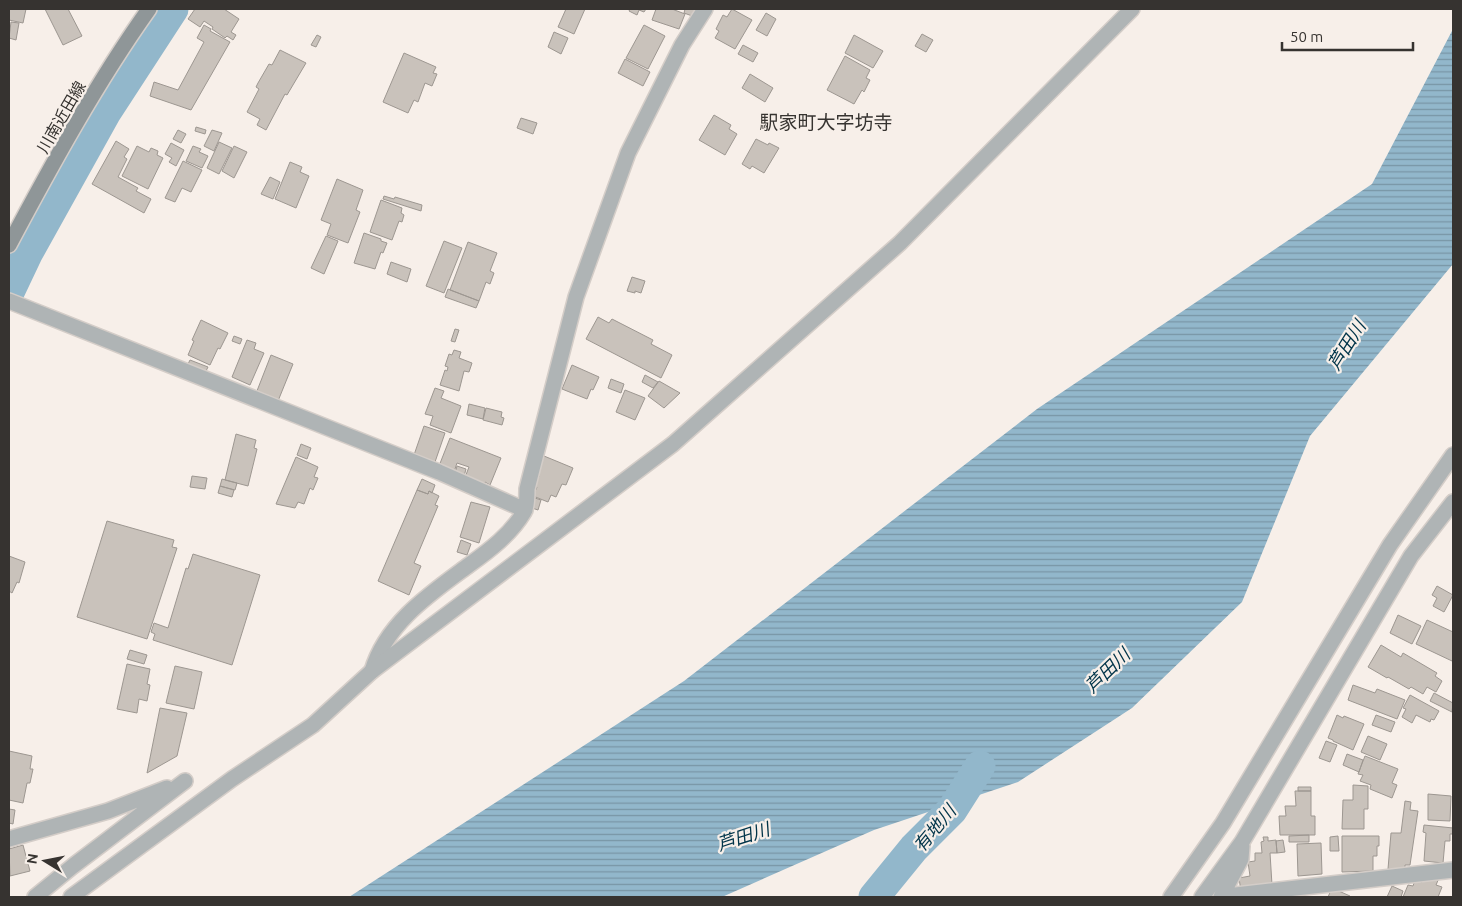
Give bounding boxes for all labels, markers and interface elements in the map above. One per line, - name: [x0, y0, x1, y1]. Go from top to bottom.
- scale bar: [1282, 20, 1413, 52]
- text: 50 m: [1290, 28, 1323, 45]
- street label: 川南近田線: [33, 78, 89, 156]
- district label: 駅家町大字坊寺: [759, 111, 893, 133]
- water label: 芦田川: [1323, 315, 1370, 373]
- water label: 芦田川: [1081, 643, 1135, 696]
- water label: 有地川: [909, 799, 960, 855]
- water label: 芦田川: [714, 818, 774, 854]
- north arrow: [20, 836, 70, 886]
- text: N: [23, 852, 41, 865]

